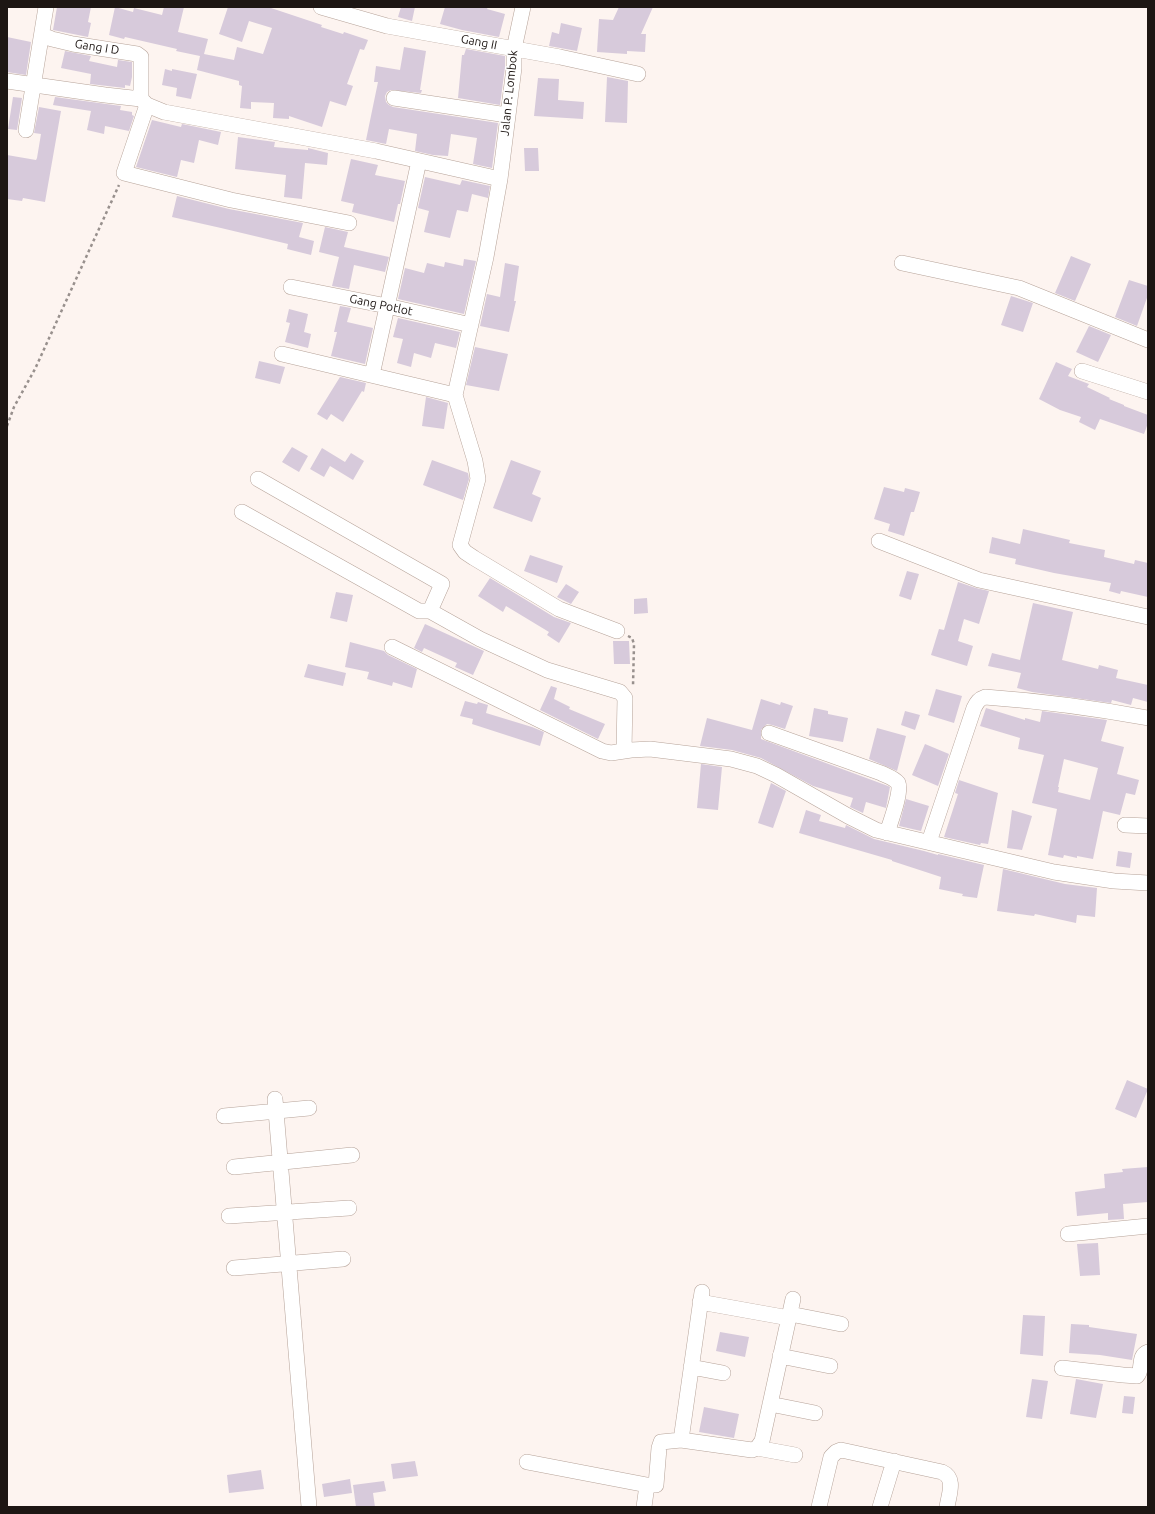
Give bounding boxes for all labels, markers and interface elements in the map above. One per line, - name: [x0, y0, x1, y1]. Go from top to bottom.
- street label: Gang II: [460, 31, 498, 53]
- street label: Gang I D: [74, 36, 120, 58]
- street label: Jalan P. Lombok: [497, 49, 521, 137]
- street label: Gang Potlot: [348, 291, 414, 319]

